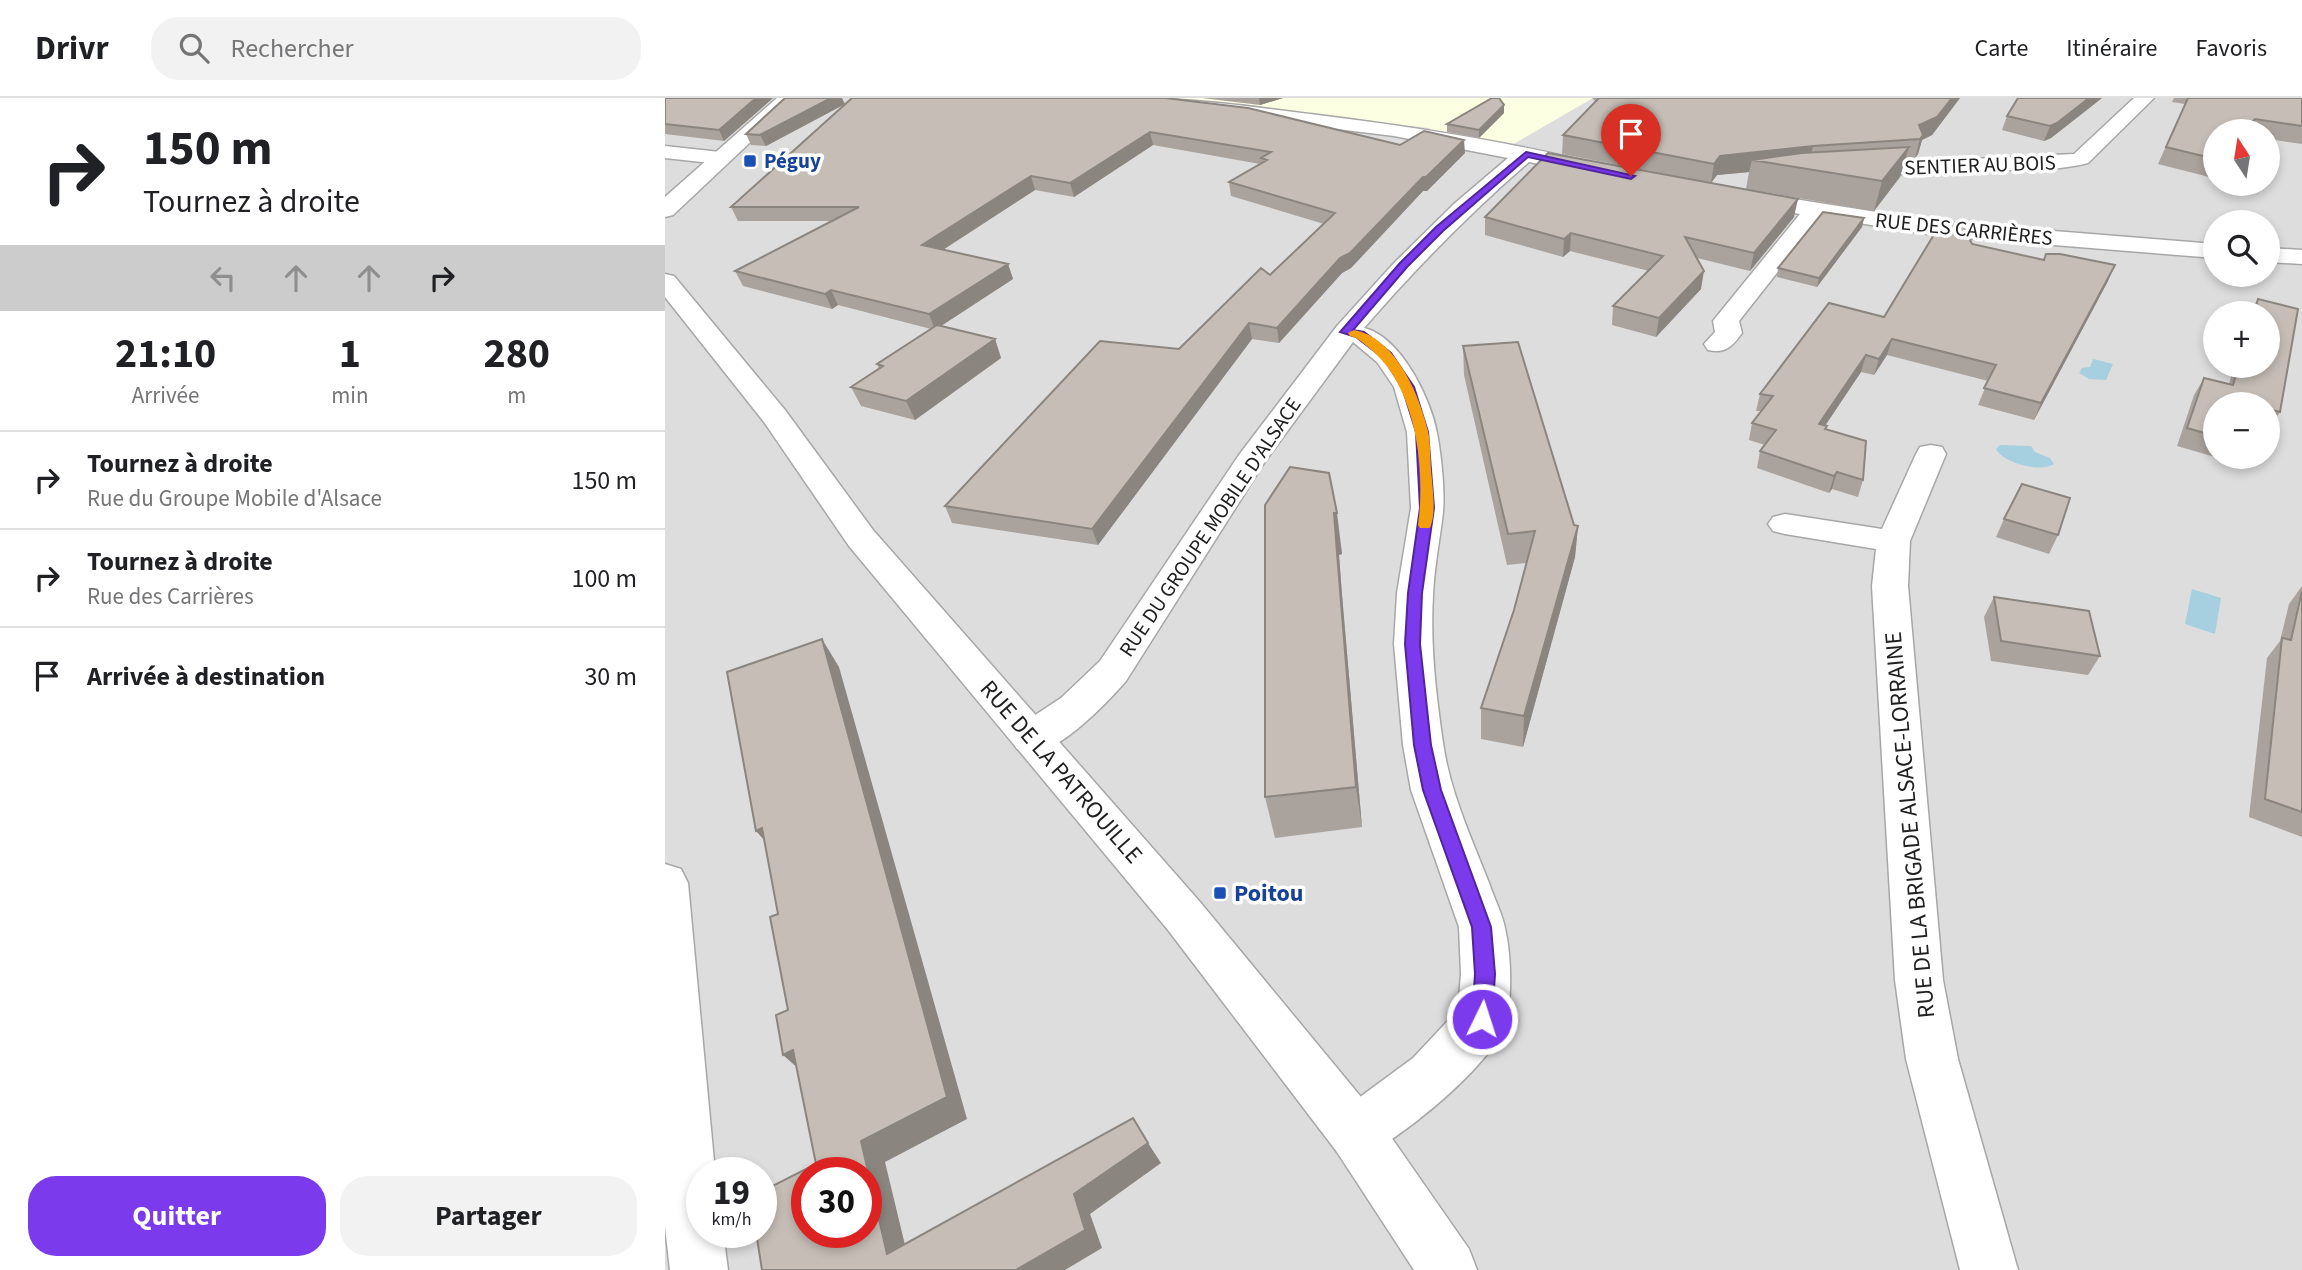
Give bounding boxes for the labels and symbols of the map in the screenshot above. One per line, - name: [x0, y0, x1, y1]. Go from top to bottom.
- pin: [1601, 104, 1661, 176]
- north arrow: [2203, 119, 2280, 196]
- place label: Péguy: [764, 146, 821, 176]
- street label: SENTIER AU BOIS: [1904, 147, 2056, 183]
- marker: Péguy: [742, 153, 758, 169]
- street label: RUE DES CARRIÈRES: [1874, 205, 2054, 253]
- street label: RUE DU GROUPE MOBILE D'ALSACE: [1112, 391, 1308, 663]
- street label: RUE DE LA BRIGADE ALSACE-LORRAINE: [1876, 630, 1944, 1020]
- street label: RUE DE LA PATROUILLE: [971, 673, 1151, 871]
- place label: Poitou: [1234, 876, 1303, 911]
- marker: Poitou: [1212, 885, 1228, 901]
- position arrow: [1445, 982, 1519, 1056]
- speed limit sign: 30: [791, 1157, 882, 1248]

